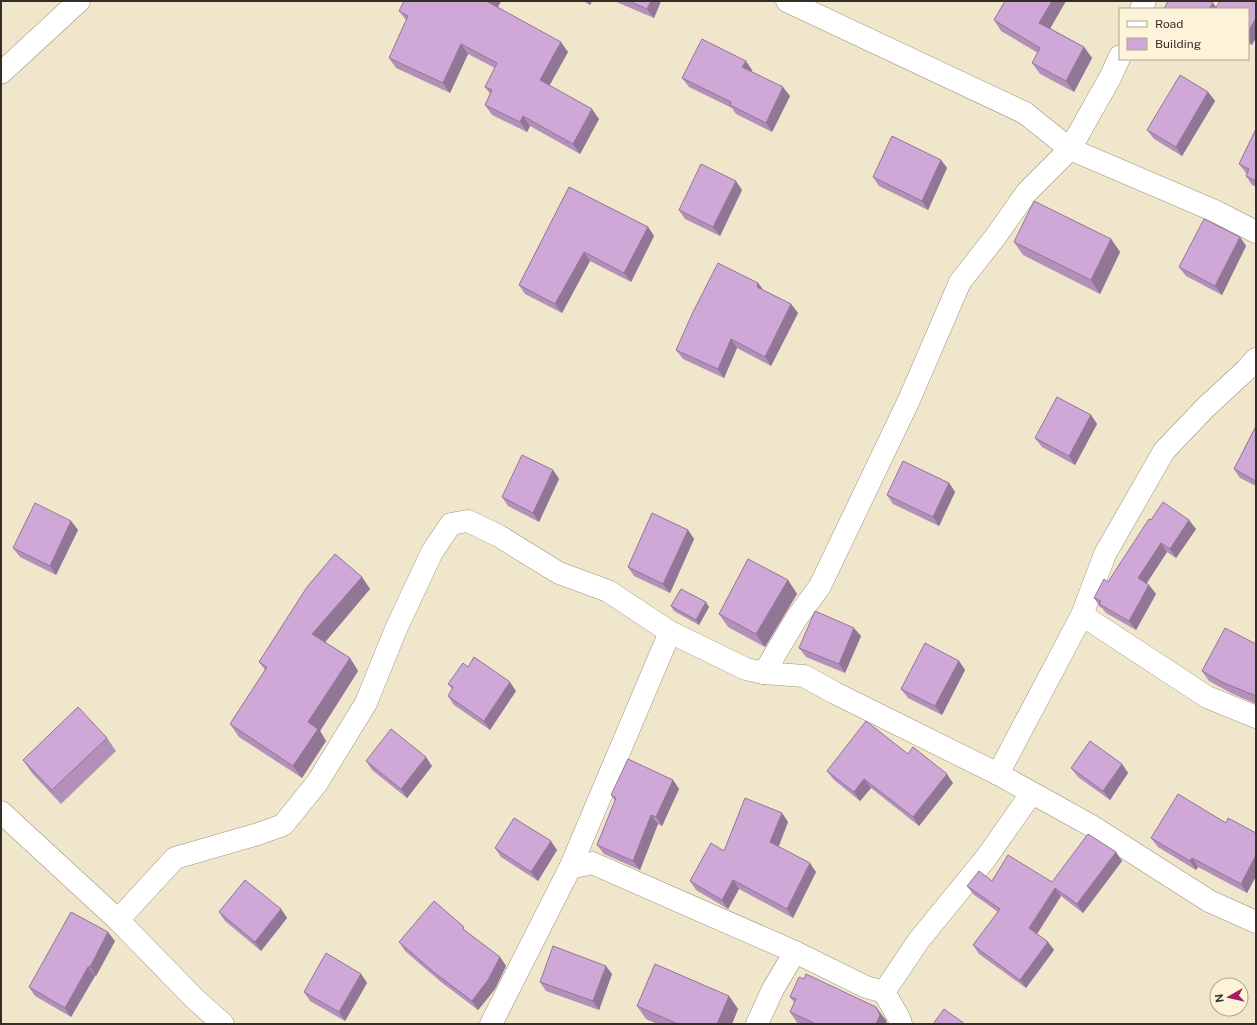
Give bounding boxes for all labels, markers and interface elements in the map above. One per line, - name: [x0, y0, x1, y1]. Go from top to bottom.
- legend: [1119, 8, 1249, 60]
- text: Road: [1155, 17, 1183, 31]
- text: Building: [1155, 37, 1201, 51]
- north arrow: [1209, 977, 1249, 1017]
- text: N: [1213, 993, 1226, 1003]

